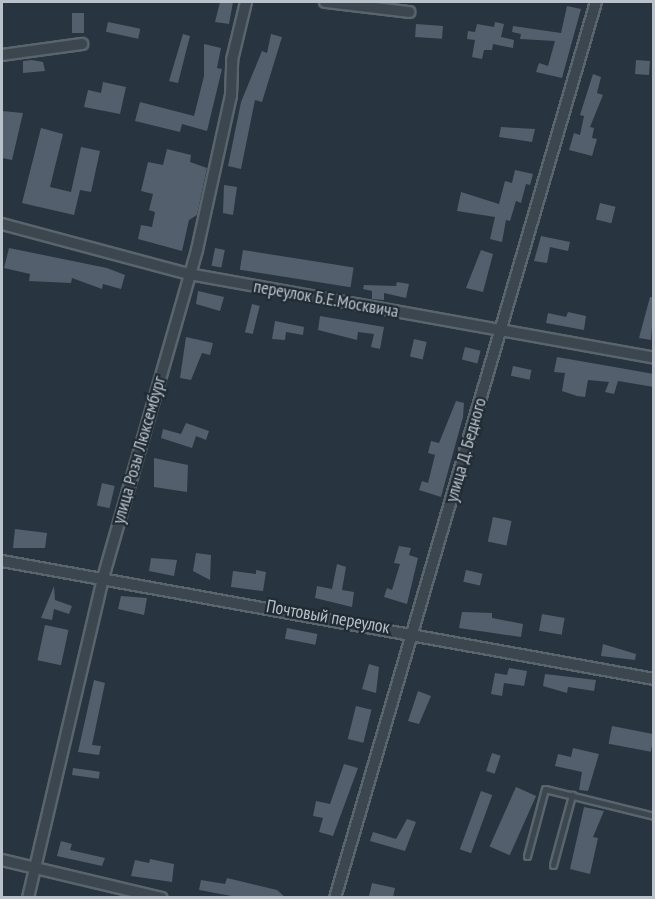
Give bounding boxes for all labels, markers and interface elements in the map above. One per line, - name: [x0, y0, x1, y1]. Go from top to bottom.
- street label: переулок Б.Е.Москвича: [252, 276, 400, 322]
- street label: улица Розы Люксембург: [108, 374, 170, 526]
- street label: улица Д. Бедного: [441, 395, 491, 505]
- street label: Почтовый переулок: [265, 595, 391, 639]

